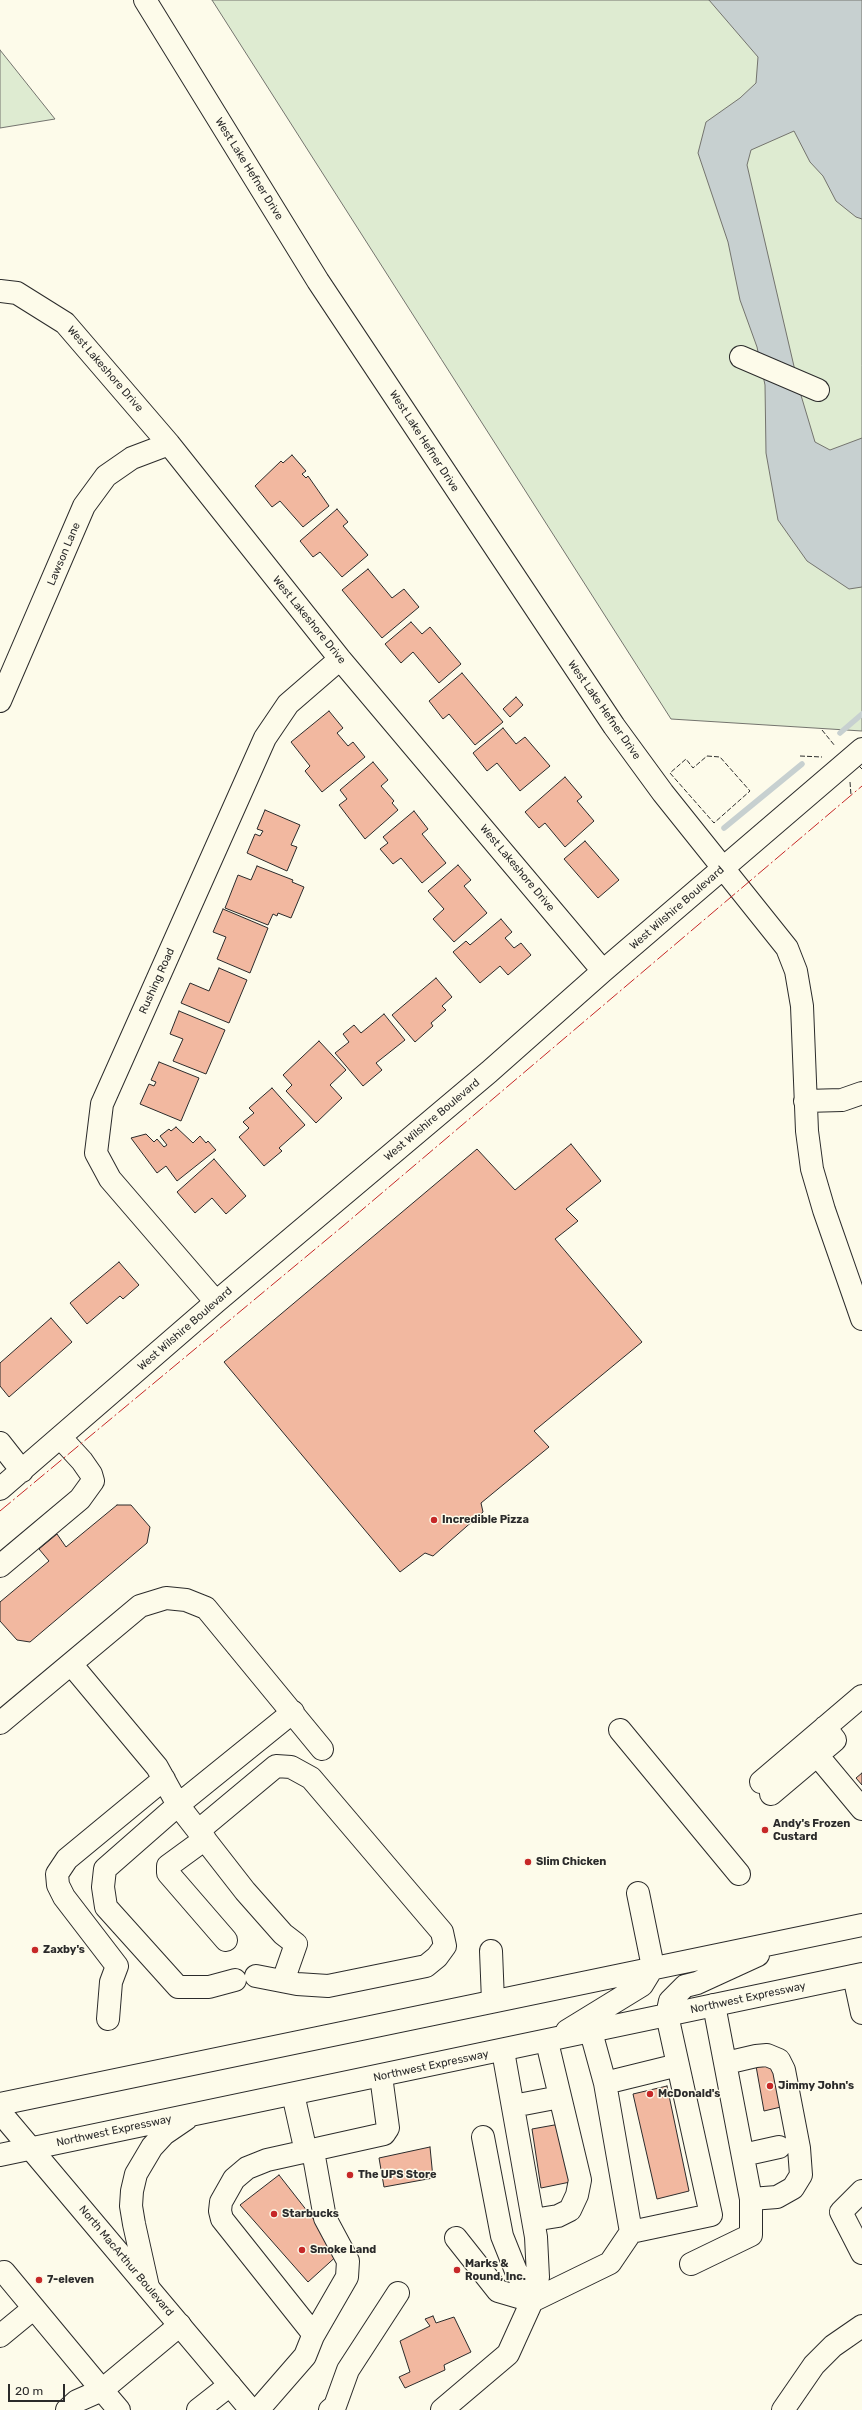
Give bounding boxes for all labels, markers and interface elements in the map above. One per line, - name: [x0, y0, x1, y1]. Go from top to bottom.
- street label: West Lake Hefner Drive: [212, 115, 286, 223]
- street label: West Lakeshore Drive: [64, 323, 146, 415]
- street label: West Lake Hefner Drive: [386, 388, 462, 494]
- street label: Lawson Lane: [45, 520, 83, 588]
- street label: West Lakeshore Drive: [270, 573, 348, 667]
- street label: West Lake Hefner Drive: [565, 658, 643, 762]
- street label: West Lakeshore Drive: [477, 822, 557, 914]
- street label: West Wilshire Boulevard: [627, 863, 727, 953]
- street label: Rushing Road: [137, 946, 177, 1016]
- street label: West Wilshire Boulevard: [381, 1076, 483, 1164]
- street label: West Wilshire Boulevard: [135, 1284, 235, 1374]
- place label: Incredible Pizza: [442, 1513, 529, 1527]
- marker: Incredible Pizza: [429, 1515, 439, 1525]
- place label: Andy's Frozen Custard: [773, 1817, 850, 1843]
- marker: Andy's Frozen Custard: [760, 1825, 770, 1835]
- place label: Slim Chicken: [536, 1855, 606, 1869]
- marker: Slim Chicken: [523, 1857, 533, 1867]
- place label: Zaxby's: [43, 1943, 85, 1957]
- marker: Zaxby's: [30, 1945, 40, 1955]
- street label: Northwest Expressway: [689, 1979, 807, 2017]
- street label: Northwest Expressway: [372, 2047, 490, 2085]
- place label: Jimmy John's: [778, 2079, 854, 2093]
- marker: Jimmy John's: [765, 2081, 775, 2091]
- place label: McDonald's: [658, 2087, 720, 2101]
- marker: McDonald's: [645, 2089, 655, 2099]
- street label: Northwest Expressway: [55, 2112, 173, 2150]
- place label: The UPS Store: [358, 2168, 436, 2182]
- marker: The UPS Store: [345, 2170, 355, 2180]
- street label: North MacArthur Boulevard: [76, 2203, 176, 2319]
- place label: Starbucks: [282, 2207, 339, 2221]
- marker: Starbucks: [269, 2209, 279, 2219]
- place label: Smoke Land: [310, 2243, 376, 2257]
- marker: Smoke Land: [297, 2245, 307, 2255]
- place label: Marks & Round, Inc.: [465, 2257, 526, 2283]
- marker: Marks & Round, Inc.: [452, 2265, 462, 2275]
- place label: 7-eleven: [47, 2273, 94, 2287]
- marker: 7-eleven: [34, 2275, 44, 2285]
- scale bar: [10, 2376, 67, 2402]
- text: 20 m: [15, 2384, 43, 2398]

